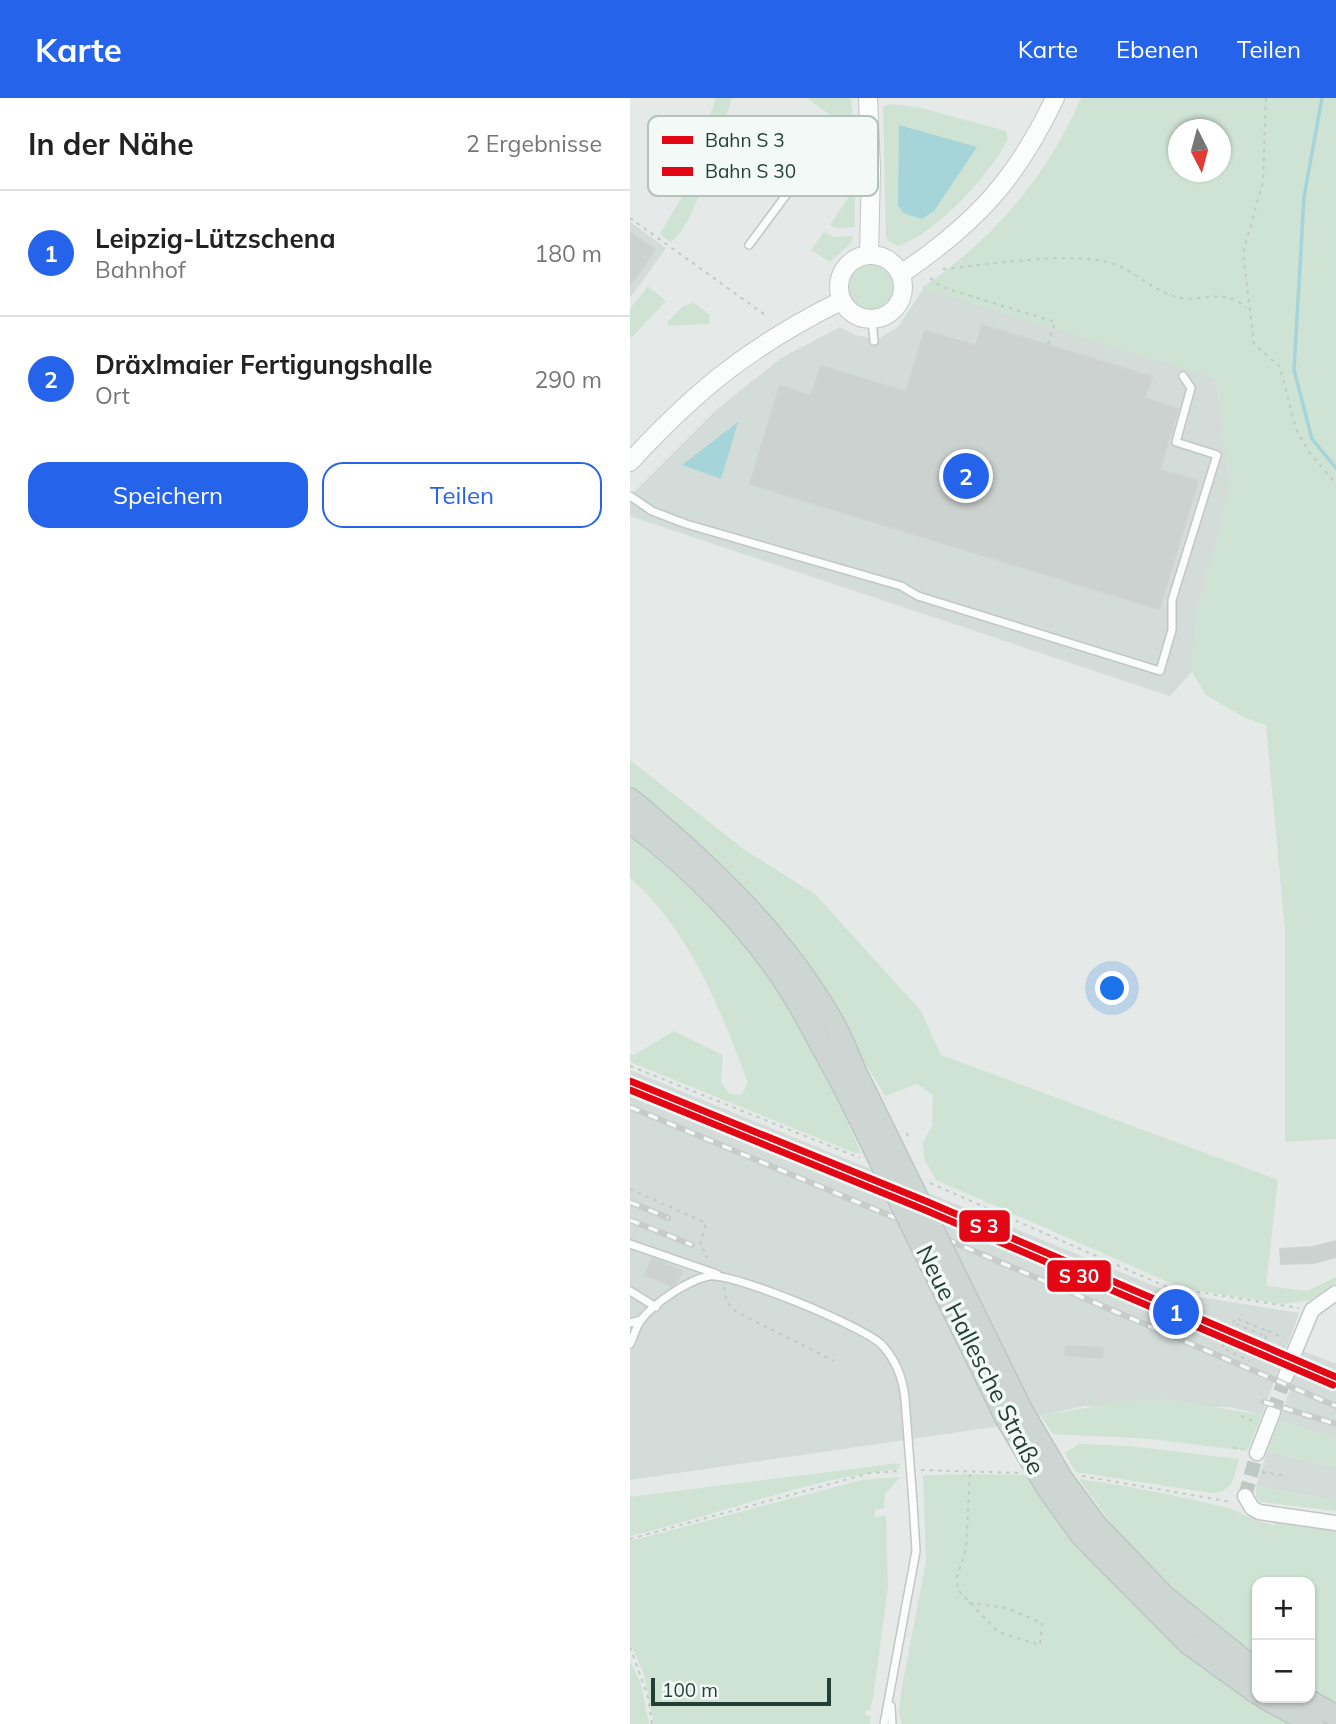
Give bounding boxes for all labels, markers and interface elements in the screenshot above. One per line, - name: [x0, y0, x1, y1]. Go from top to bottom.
- text: Karte: [35, 29, 122, 70]
- text: Karte: [1018, 34, 1078, 64]
- text: Ebenen: [1116, 34, 1199, 64]
- text: Teilen: [1237, 34, 1301, 64]
- legend: [648, 116, 878, 196]
- north arrow: [1168, 119, 1231, 182]
- text: In der Nähe: [28, 125, 194, 163]
- text: Bahn S 3: [705, 128, 785, 152]
- text: 2 Ergebnisse: [466, 129, 602, 158]
- text: Bahn S 30: [705, 159, 796, 183]
- text: Leipzig-Lützschena: [95, 222, 336, 255]
- text: 1: [44, 239, 58, 268]
- text: 180 m: [534, 239, 602, 268]
- text: Bahnhof: [95, 255, 186, 284]
- text: Dräxlmaier Fertigungshalle: [95, 348, 432, 381]
- text: 2: [44, 365, 58, 394]
- text: 290 m: [534, 365, 602, 394]
- text: Ort: [95, 381, 130, 410]
- pin: 2: [943, 450, 989, 502]
- button: Speichern: [28, 462, 308, 528]
- button: Teilen: [322, 462, 602, 528]
- your location: [1095, 971, 1129, 1005]
- line badge: S 3: [958, 1209, 1011, 1243]
- text: S 3: [970, 1214, 998, 1238]
- street label: Neue Hallesche Straße: [910, 1240, 1052, 1479]
- line badge: S 30: [1046, 1259, 1112, 1293]
- text: S 30: [1059, 1264, 1099, 1288]
- pin: 1: [1153, 1286, 1199, 1338]
- map controls: [1252, 1577, 1315, 1703]
- button: +: [1252, 1577, 1315, 1640]
- button: −: [1252, 1640, 1315, 1703]
- scale bar: [651, 1675, 831, 1707]
- text: 100 m: [662, 1678, 718, 1702]

